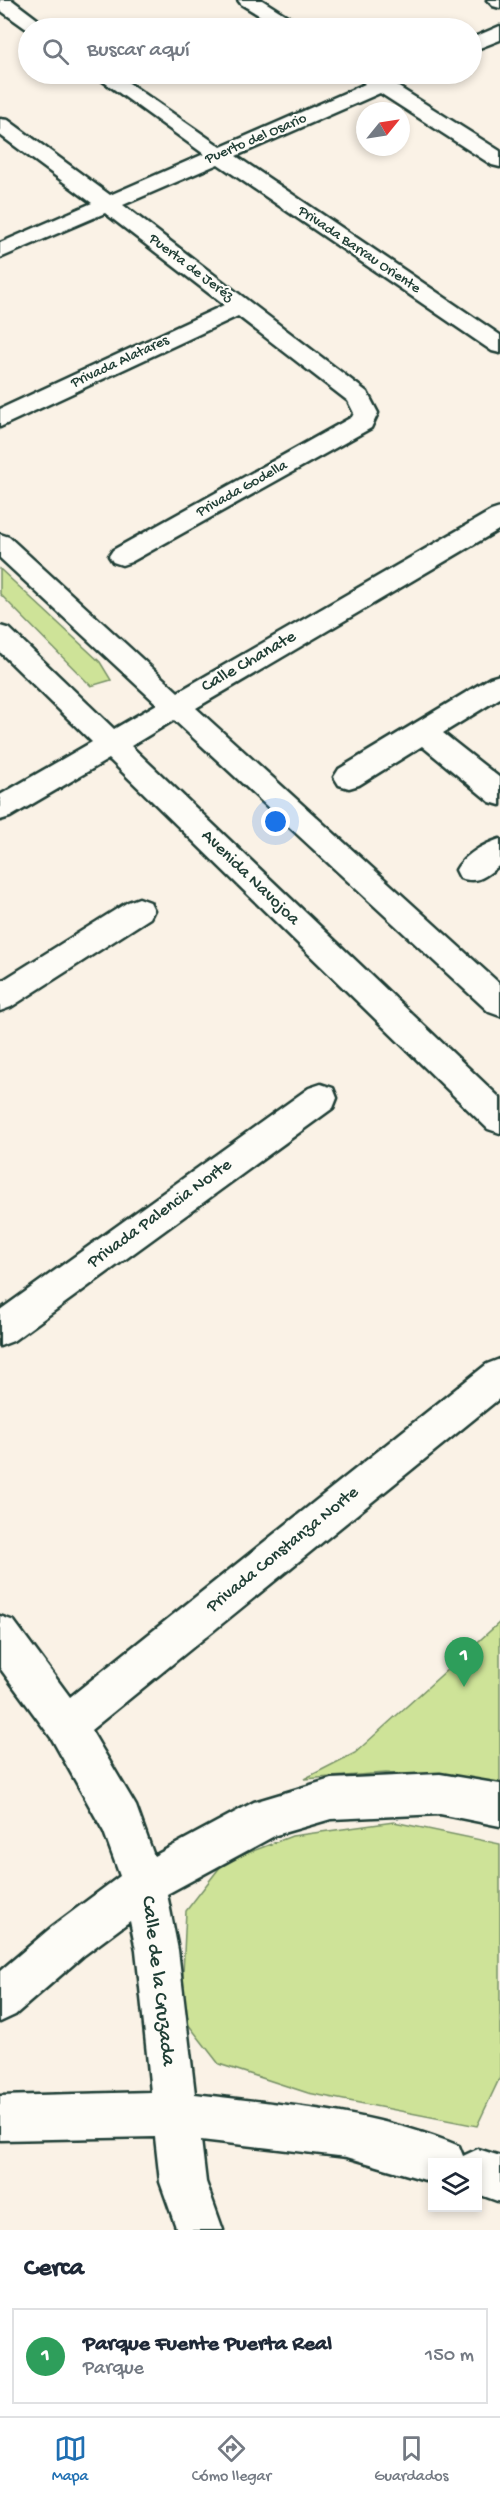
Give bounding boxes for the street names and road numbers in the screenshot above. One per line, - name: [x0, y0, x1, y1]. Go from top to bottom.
- street label: Puerto del Osario: [202, 109, 310, 169]
- street label: Privada Barrau Oriente: [293, 202, 424, 298]
- street label: Puerta de Jeréz: [144, 230, 237, 306]
- street label: Privada Alatares: [67, 331, 172, 393]
- street label: Privada Godella: [193, 456, 291, 522]
- street label: Calle Chanate: [198, 626, 301, 698]
- street label: Avenida Navojoa: [196, 826, 304, 931]
- street label: Privada Palencia Norte: [83, 1154, 237, 1274]
- street label: Privada Constanza Norte: [202, 1482, 364, 1618]
- street label: Calle de la Cruzada: [134, 1895, 180, 2069]

